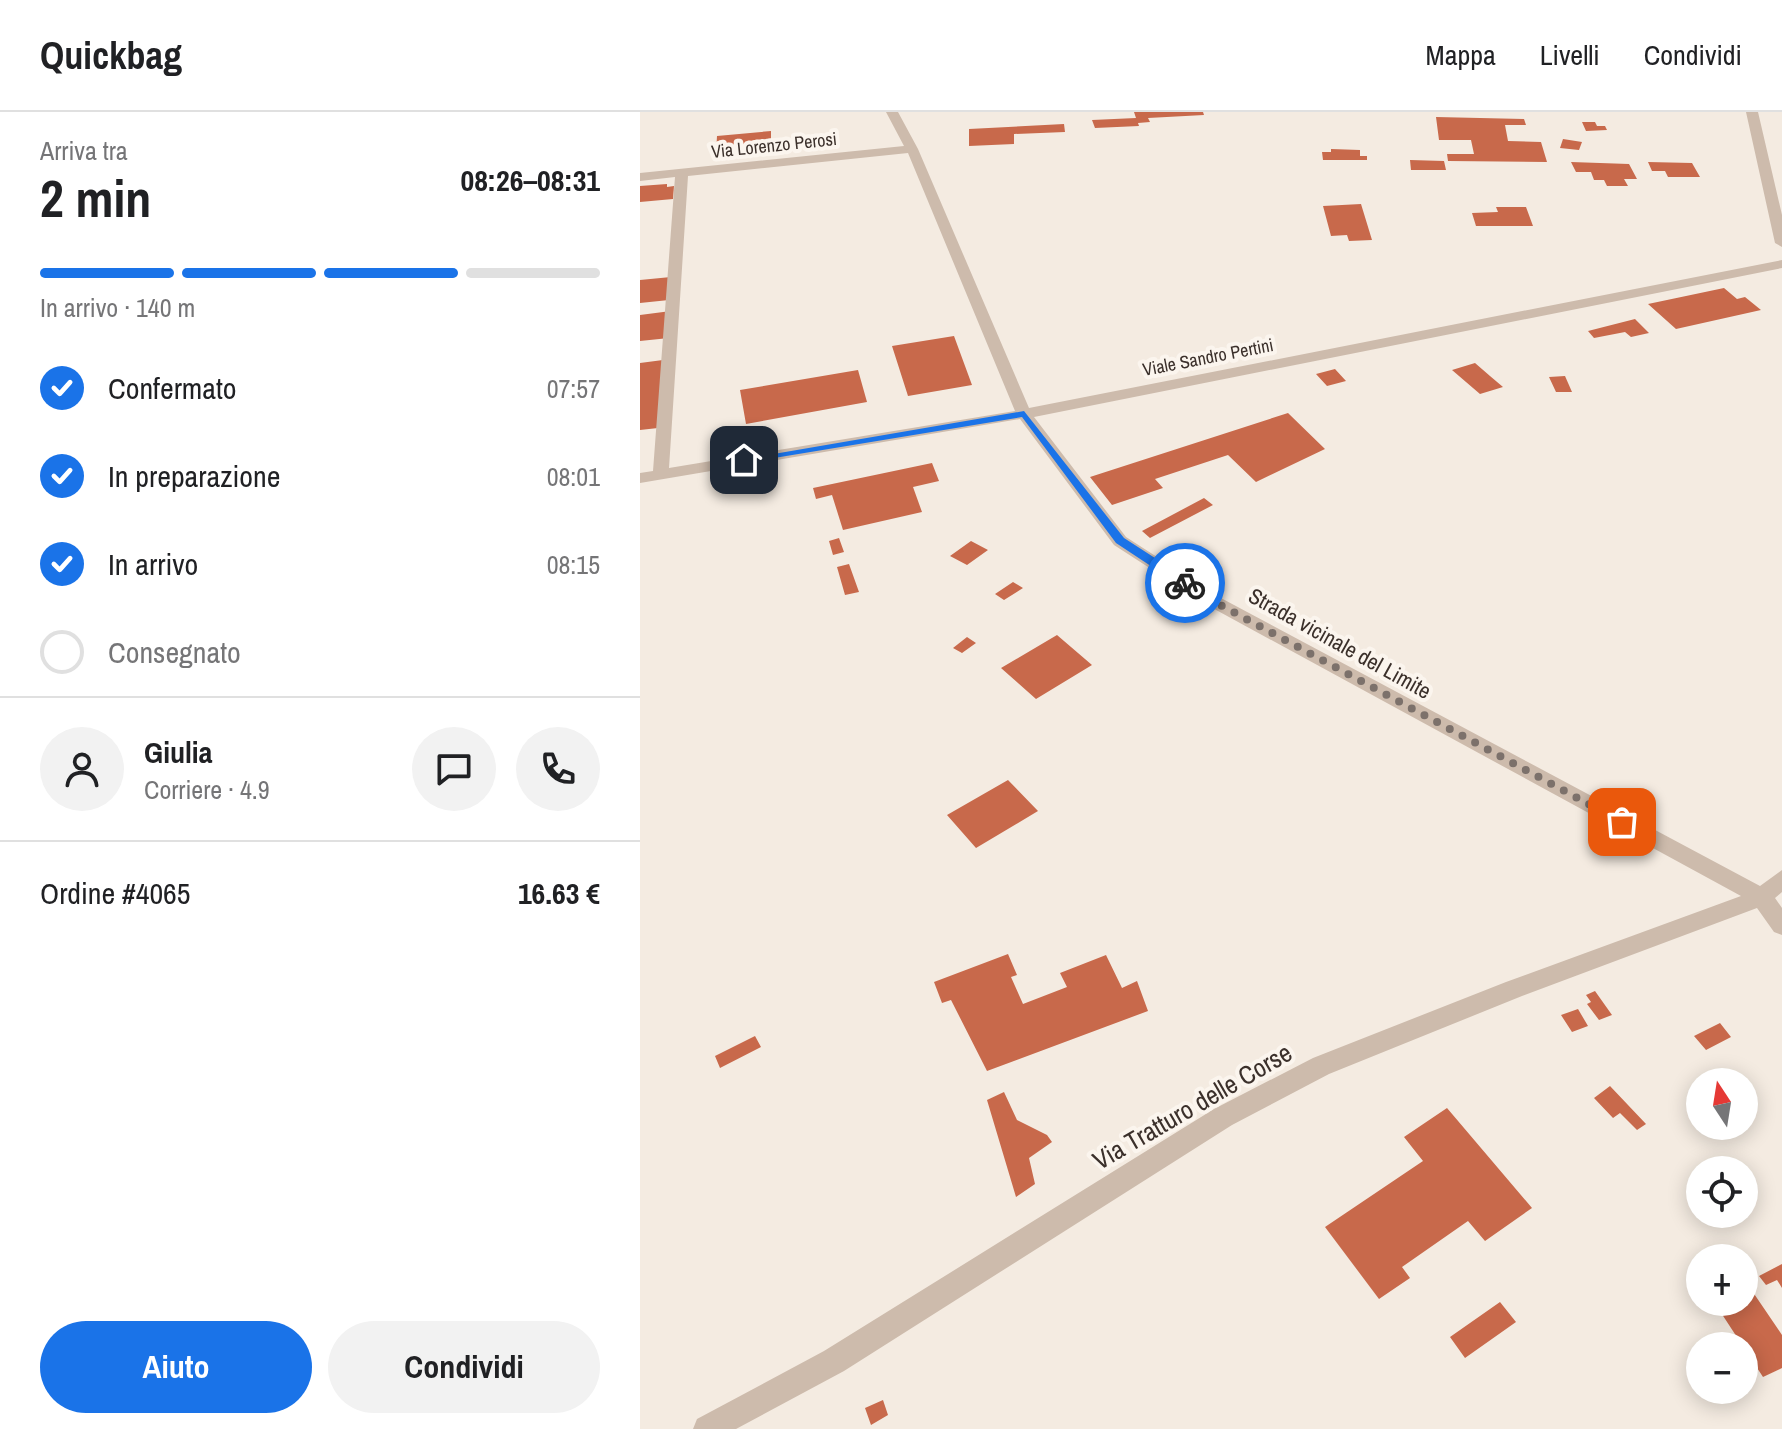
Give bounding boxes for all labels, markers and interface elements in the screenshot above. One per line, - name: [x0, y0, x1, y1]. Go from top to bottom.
- text: Quickbag: [40, 30, 182, 81]
- text: Mappa: [1426, 36, 1496, 74]
- text: Livelli: [1540, 36, 1600, 74]
- text: Condividi: [1644, 36, 1742, 74]
- street label: Via Lorenzo Perosi: [710, 126, 838, 164]
- text: Arriva tra: [40, 133, 128, 168]
- text: 08:26–08:31: [461, 160, 600, 200]
- text: 2 min: [40, 163, 151, 233]
- text: In arrivo · 140 m: [40, 290, 195, 325]
- street label: Viale Sandro Pertini: [1140, 332, 1276, 382]
- icon: check: [40, 366, 84, 410]
- text: Confermato: [108, 368, 237, 408]
- text: 07:57: [547, 371, 600, 406]
- pin: [710, 426, 778, 494]
- icon: home: [722, 438, 766, 482]
- icon: check: [40, 454, 84, 498]
- text: In preparazione: [108, 456, 280, 496]
- text: 08:01: [547, 459, 600, 494]
- icon: check: [40, 542, 84, 586]
- courier: [1145, 543, 1225, 623]
- text: In arrivo: [108, 544, 198, 584]
- text: 08:15: [547, 547, 600, 582]
- icon: bike: [1163, 561, 1207, 605]
- street label: Strada vicinale del Limite: [1243, 580, 1437, 706]
- text: Consegnato: [108, 632, 241, 672]
- button: person: [40, 727, 124, 811]
- button: chat: [412, 727, 496, 811]
- button: phone: [516, 727, 600, 811]
- text: Giulia: [144, 732, 212, 772]
- text: Corriere · 4.9: [144, 772, 270, 807]
- pin: [1588, 788, 1656, 856]
- icon: bag: [1600, 800, 1644, 844]
- text: Ordine #4065: [40, 873, 190, 913]
- text: 16.63 €: [518, 873, 600, 913]
- street label: Via Tratturo delle Corse: [1086, 1035, 1298, 1177]
- north arrow: [1686, 1068, 1758, 1140]
- map controls: [1686, 1068, 1758, 1404]
- button: locate: [1686, 1156, 1758, 1228]
- button: +: [1686, 1244, 1758, 1316]
- button: Aiuto: [40, 1321, 312, 1413]
- button: Condividi: [328, 1321, 600, 1413]
- button: −: [1686, 1332, 1758, 1404]

